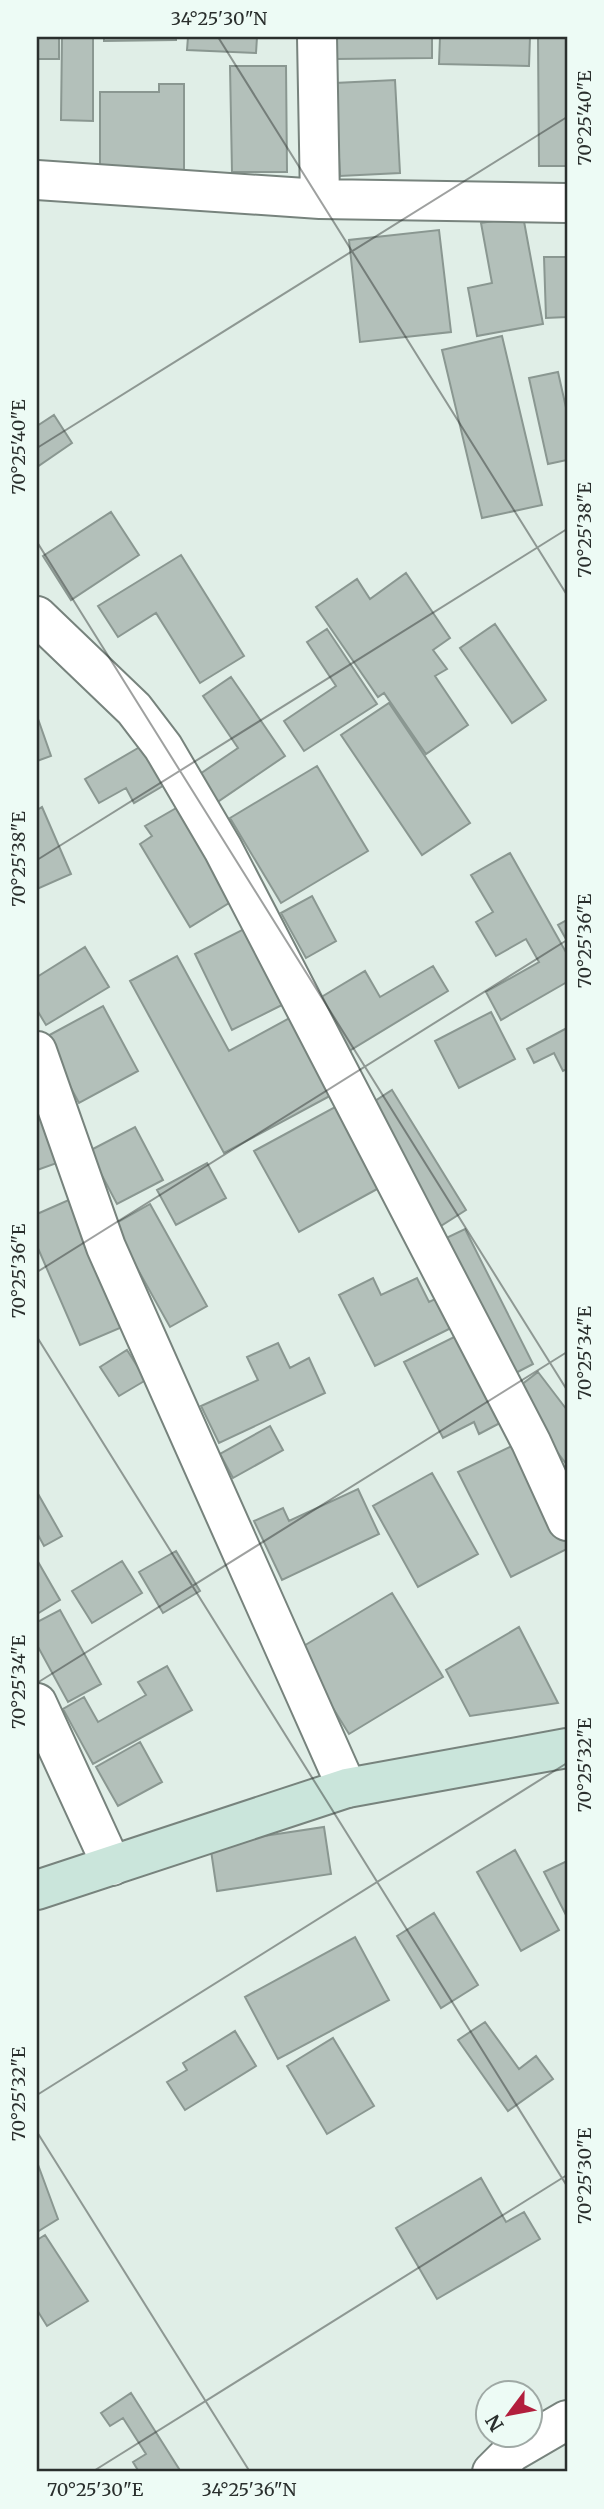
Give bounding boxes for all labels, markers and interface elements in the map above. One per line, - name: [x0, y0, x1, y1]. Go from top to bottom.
- text: 34°25'30"N: [171, 7, 267, 30]
- text: 70°25'40"E: [573, 70, 596, 166]
- text: 70°25'40"E: [7, 399, 30, 495]
- text: 70°25'38"E: [573, 482, 596, 578]
- text: 70°25'38"E: [7, 811, 30, 907]
- text: 70°25'36"E: [573, 893, 596, 988]
- text: 70°25'36"E: [7, 1223, 30, 1318]
- text: 70°25'34"E: [573, 1305, 596, 1400]
- text: 70°25'34"E: [7, 1634, 30, 1729]
- text: 70°25'32"E: [573, 1717, 596, 1812]
- text: 70°25'32"E: [7, 2046, 30, 2141]
- text: 70°25'30"E: [573, 2127, 596, 2224]
- north arrow: [475, 2380, 544, 2450]
- text: N: [480, 2410, 509, 2436]
- text: 70°25'30"E: [47, 2478, 144, 2501]
- text: 34°25'36"N: [202, 2478, 297, 2501]

